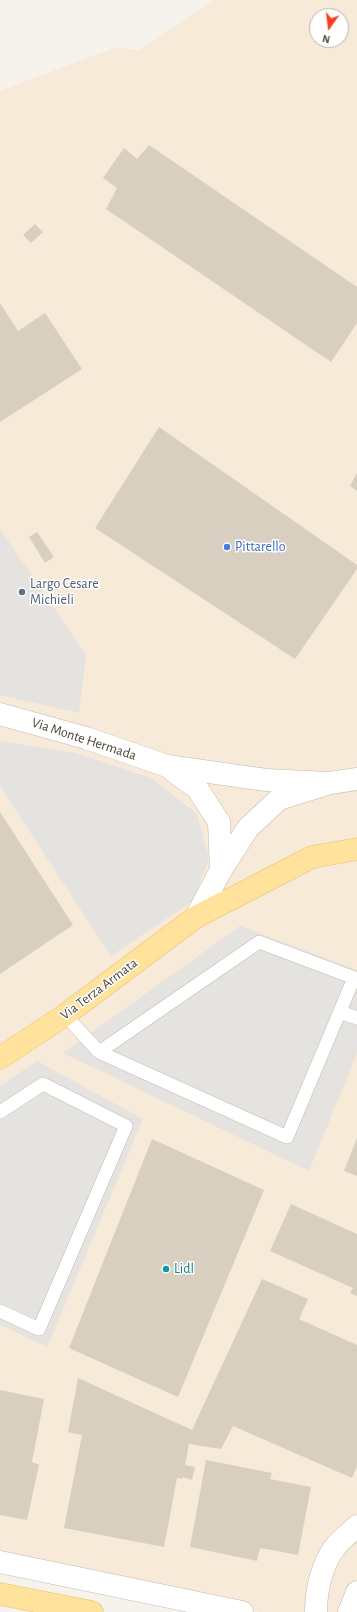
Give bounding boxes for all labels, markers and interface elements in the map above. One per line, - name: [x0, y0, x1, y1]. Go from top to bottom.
- north arrow: [309, 8, 349, 48]
- text: N: [321, 33, 331, 45]
- place label: Pittarello: [235, 539, 286, 555]
- marker: Pittarello: [222, 542, 232, 552]
- place label: Largo Cesare Michieli: [30, 576, 99, 608]
- marker: Largo Cesare Michieli: [17, 587, 27, 597]
- street label: Via Monte Hermada: [29, 714, 139, 764]
- street label: Via Terza Armata: [57, 954, 141, 1024]
- place label: Lidl: [174, 1261, 194, 1277]
- marker: Lidl: [161, 1264, 171, 1274]

